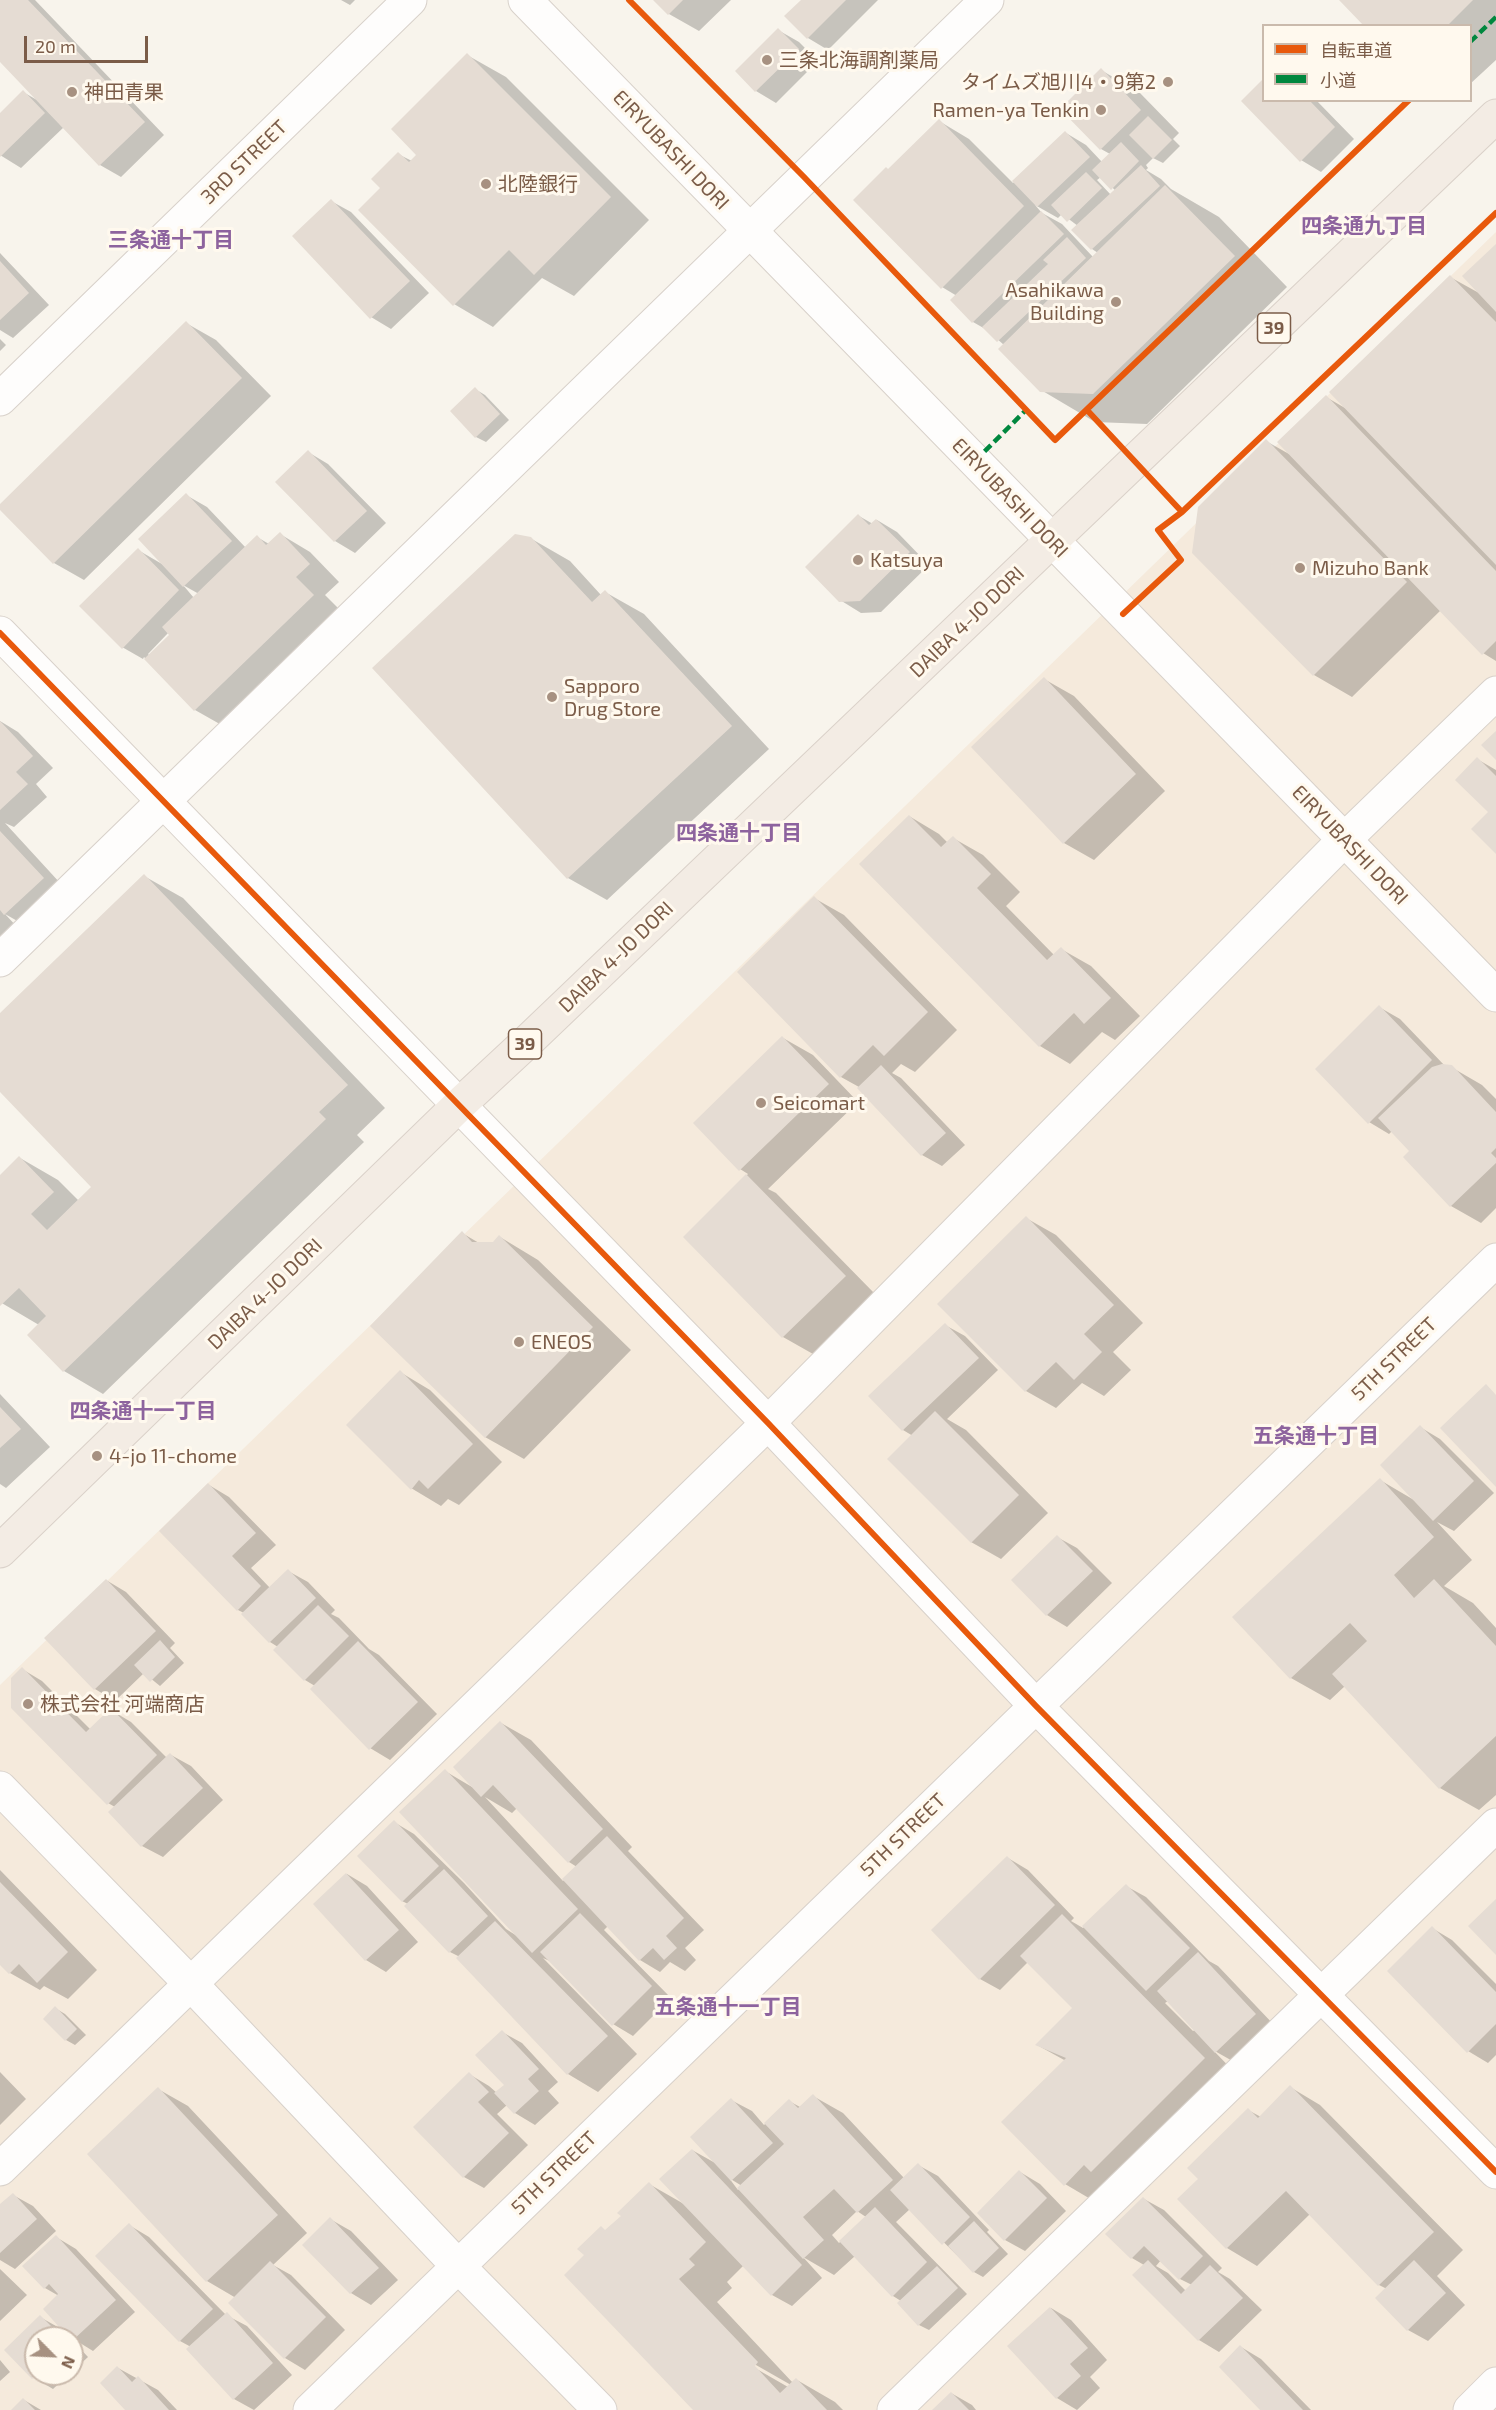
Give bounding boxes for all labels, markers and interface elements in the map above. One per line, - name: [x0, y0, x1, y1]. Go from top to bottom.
- scale bar: [27, 24, 152, 62]
- legend: [1262, 24, 1472, 102]
- text: 20 m: [35, 35, 76, 57]
- text: 自転車道: [1320, 39, 1392, 61]
- place label: 三条北海調剤薬局: [779, 48, 939, 72]
- marker: 三条北海調剤薬局: [760, 53, 774, 67]
- text: 小道: [1320, 69, 1356, 91]
- place label: タイムズ旭川4・9第2: [961, 70, 1156, 94]
- marker: タイムズ旭川4・9第2: [1161, 75, 1175, 89]
- place label: 神田青果: [84, 80, 164, 104]
- marker: 神田青果: [65, 85, 79, 99]
- street label: EIRYUBASHI DORI: [608, 85, 734, 215]
- place label: Ramen-ya Tenkin: [932, 98, 1089, 122]
- marker: Ramen-ya Tenkin: [1094, 103, 1108, 117]
- street label: 3RD STREET: [196, 115, 292, 209]
- place label: 北陸銀行: [498, 172, 578, 196]
- marker: 北陸銀行: [479, 177, 493, 191]
- district label: 四条通九丁目: [1301, 213, 1427, 239]
- district label: 三条通十丁目: [108, 227, 234, 253]
- place label: Asahikawa Building: [1005, 278, 1104, 325]
- marker: Asahikawa Building: [1109, 295, 1123, 309]
- road number: 39: [1258, 313, 1290, 343]
- street label: EIRYUBASHI DORI: [947, 433, 1073, 563]
- place label: Katsuya: [870, 548, 943, 572]
- marker: Katsuya: [851, 553, 865, 567]
- place label: Mizuho Bank: [1312, 556, 1429, 580]
- street label: DAIBA 4-JO DORI: [905, 561, 1029, 683]
- marker: Mizuho Bank: [1293, 561, 1307, 575]
- place label: Sapporo Drug Store: [564, 674, 661, 721]
- marker: Sapporo Drug Store: [545, 690, 559, 704]
- street label: EIRYUBASHI DORI: [1287, 780, 1413, 910]
- district label: 四条通十丁目: [676, 820, 802, 846]
- street label: DAIBA 4-JO DORI: [554, 896, 678, 1018]
- road number: 39: [508, 1029, 542, 1059]
- place label: Seicomart: [773, 1091, 865, 1115]
- marker: Seicomart: [754, 1096, 768, 1110]
- street label: DAIBA 4-JO DORI: [203, 1233, 327, 1355]
- street label: 5TH STREET: [1346, 1312, 1442, 1406]
- place label: ENEOS: [531, 1330, 592, 1354]
- marker: ENEOS: [512, 1335, 526, 1349]
- district label: 四条通十一丁目: [70, 1398, 216, 1424]
- district label: 五条通十丁目: [1253, 1423, 1379, 1449]
- place label: 4-jo 11-chome: [109, 1444, 237, 1468]
- marker: 4-jo 11-chome: [90, 1449, 104, 1463]
- place label: 株式会社 河端商店: [40, 1692, 204, 1716]
- marker: 株式会社 河端商店: [21, 1697, 35, 1711]
- street label: 5TH STREET: [855, 1788, 951, 1882]
- district label: 五条通十一丁目: [655, 1994, 801, 2020]
- street label: 5TH STREET: [506, 2126, 602, 2220]
- north arrow: [24, 2326, 84, 2386]
- text: N: [58, 2354, 80, 2372]

